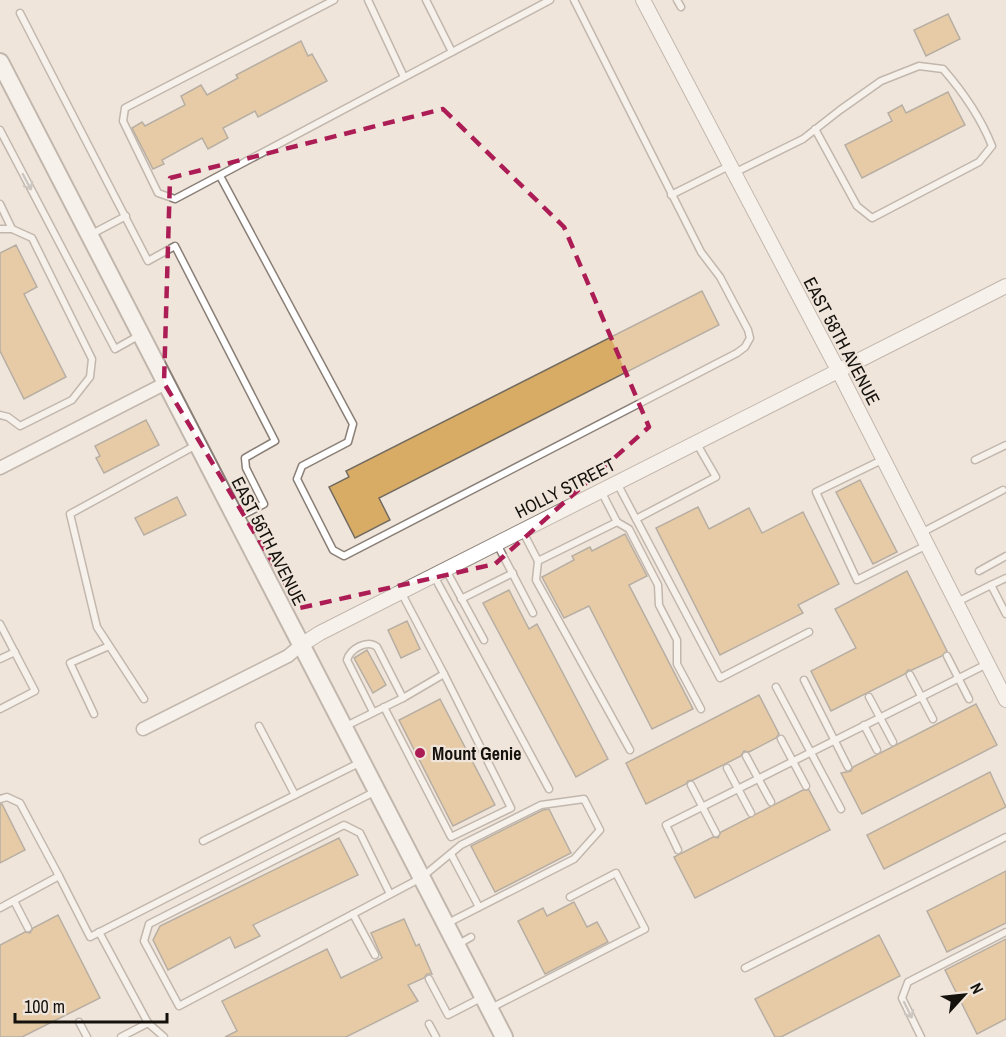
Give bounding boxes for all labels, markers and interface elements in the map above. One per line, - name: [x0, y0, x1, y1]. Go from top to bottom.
- one-way arrow: [21, 173, 33, 190]
- street label: EAST 58TH AVENUE: [798, 273, 886, 409]
- street label: HOLLY STREET: [511, 452, 619, 524]
- street label: EAST 56TH AVENUE: [226, 472, 312, 610]
- place label: Mount Genie: [432, 741, 521, 766]
- marker: Mount Genie: [413, 746, 427, 760]
- north arrow: [934, 965, 994, 1025]
- text: N: [965, 979, 989, 997]
- scale bar: [15, 986, 166, 1024]
- text: 100 m: [24, 994, 65, 1019]
- one-way arrow: [902, 1000, 914, 1018]

